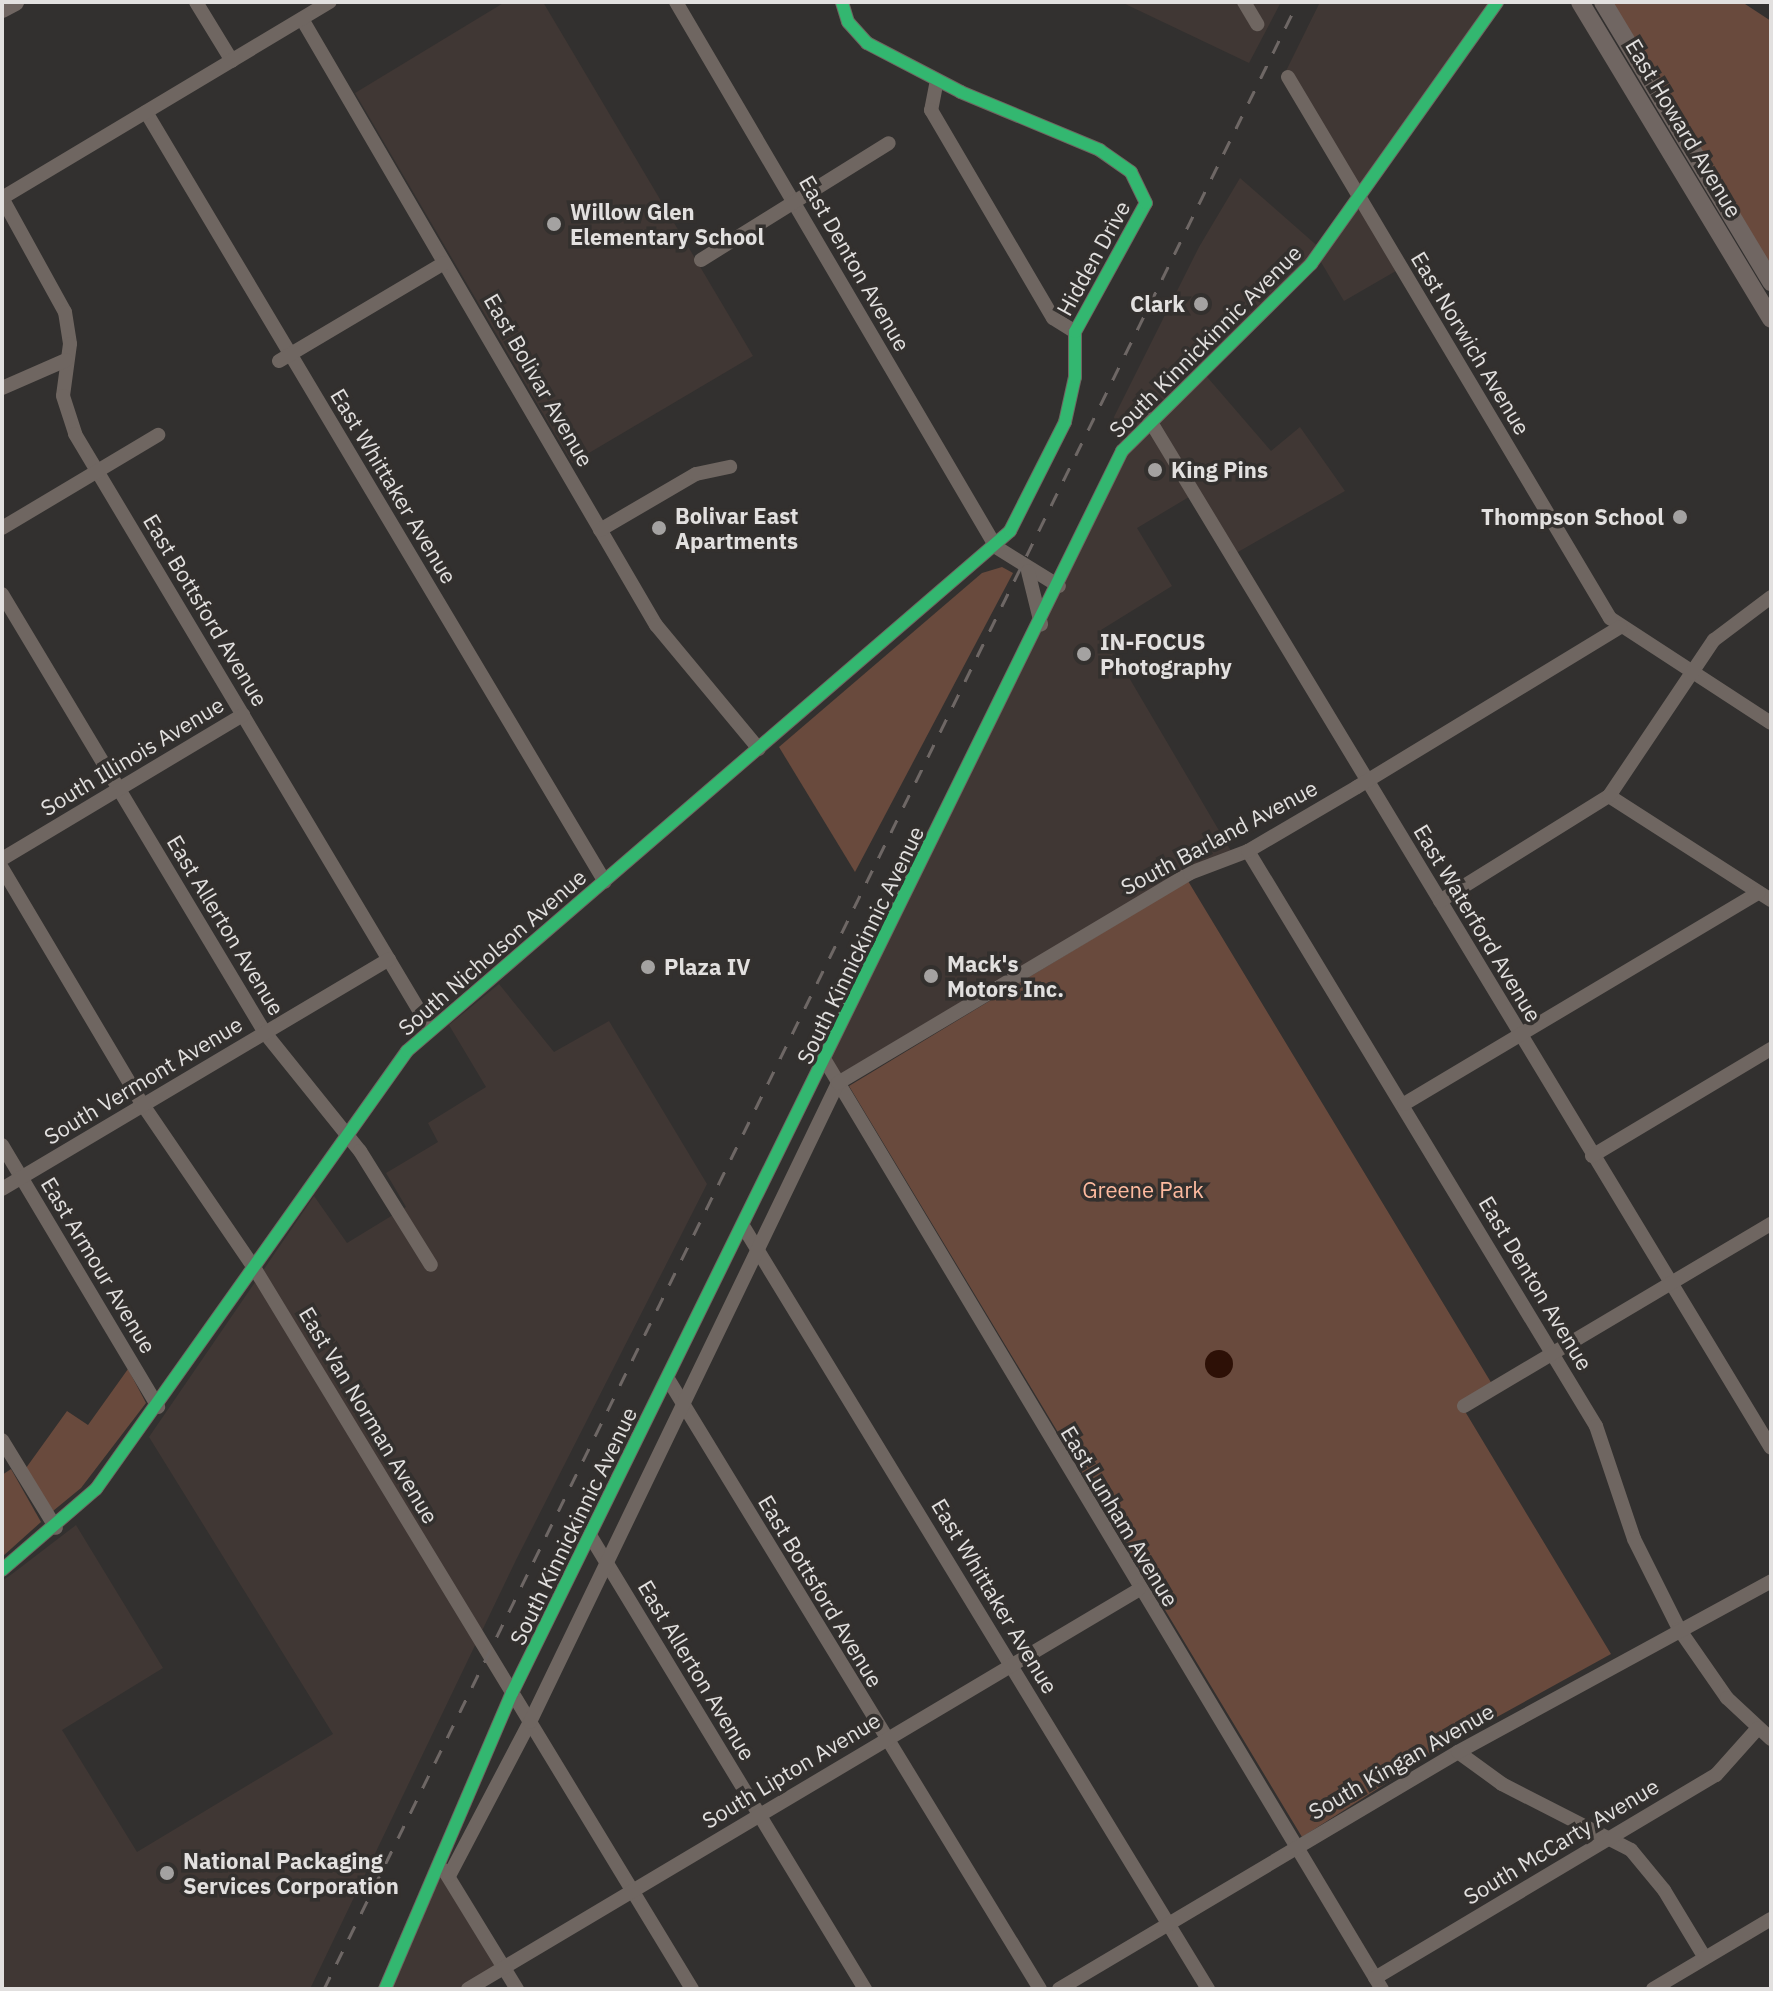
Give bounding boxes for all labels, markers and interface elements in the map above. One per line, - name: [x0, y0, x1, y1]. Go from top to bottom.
- street label: East Howard Avenue: [1620, 34, 1748, 222]
- street label: East Denton Avenue: [794, 170, 916, 356]
- street label: Hidden Drive: [1051, 196, 1135, 320]
- place label: Willow Glen Elementary School: [570, 198, 764, 250]
- marker: Willow Glen Elementary School: [545, 215, 563, 233]
- street label: South Kinnickinnic Avenue: [1103, 239, 1307, 443]
- street label: East Norwich Avenue: [1406, 247, 1536, 439]
- street label: East Bolivar Avenue: [479, 289, 599, 471]
- place label: Clark: [1130, 291, 1185, 317]
- marker: Clark: [1192, 295, 1210, 313]
- street label: East Whittaker Avenue: [325, 384, 463, 588]
- place label: King Pins: [1171, 457, 1268, 483]
- marker: King Pins: [1146, 461, 1164, 479]
- place label: Bolivar East Apartments: [675, 502, 798, 554]
- place label: Thompson School: [1481, 504, 1664, 530]
- marker: Thompson School: [1671, 508, 1689, 526]
- street label: East Bottsford Avenue: [138, 509, 274, 711]
- marker: Bolivar East Apartments: [650, 519, 668, 537]
- place label: IN-FOCUS Photography: [1100, 628, 1232, 680]
- marker: IN-FOCUS Photography: [1075, 645, 1093, 663]
- street label: South Illinois Avenue: [36, 691, 228, 821]
- street label: South Barland Avenue: [1116, 774, 1322, 900]
- street label: East Waterford Avenue: [1409, 819, 1547, 1027]
- street label: South Kinnickinnic Avenue: [791, 822, 929, 1068]
- street label: East Allerton Avenue: [162, 830, 290, 1020]
- street label: South Nicholson Avenue: [393, 863, 591, 1041]
- place label: Mack's Motors Inc.: [947, 950, 1064, 1002]
- place label: Plaza IV: [664, 954, 751, 980]
- marker: Plaza IV: [639, 958, 657, 976]
- marker: Mack's Motors Inc.: [922, 967, 940, 985]
- street label: South Vermont Avenue: [39, 1010, 247, 1150]
- street label: East Armour Avenue: [36, 1172, 162, 1358]
- park label: Greene Park: [1082, 1177, 1204, 1203]
- street label: East Denton Avenue: [1474, 1191, 1598, 1375]
- street label: East Van Norman Avenue: [294, 1302, 444, 1528]
- street label: South Kinnickinnic Avenue: [504, 1403, 642, 1649]
- street label: East Lunham Avenue: [1056, 1421, 1184, 1611]
- street label: East Bottsford Avenue: [753, 1490, 889, 1692]
- street label: East Whittaker Avenue: [926, 1494, 1064, 1698]
- street label: East Allerton Avenue: [633, 1575, 761, 1765]
- street label: South Kingan Avenue: [1304, 1697, 1498, 1825]
- street label: South Lipton Avenue: [697, 1706, 885, 1834]
- street label: South McCarty Avenue: [1459, 1772, 1663, 1910]
- place label: National Packaging Services Corporation: [183, 1847, 399, 1898]
- marker: National Packaging Services Corporation: [158, 1864, 176, 1882]

